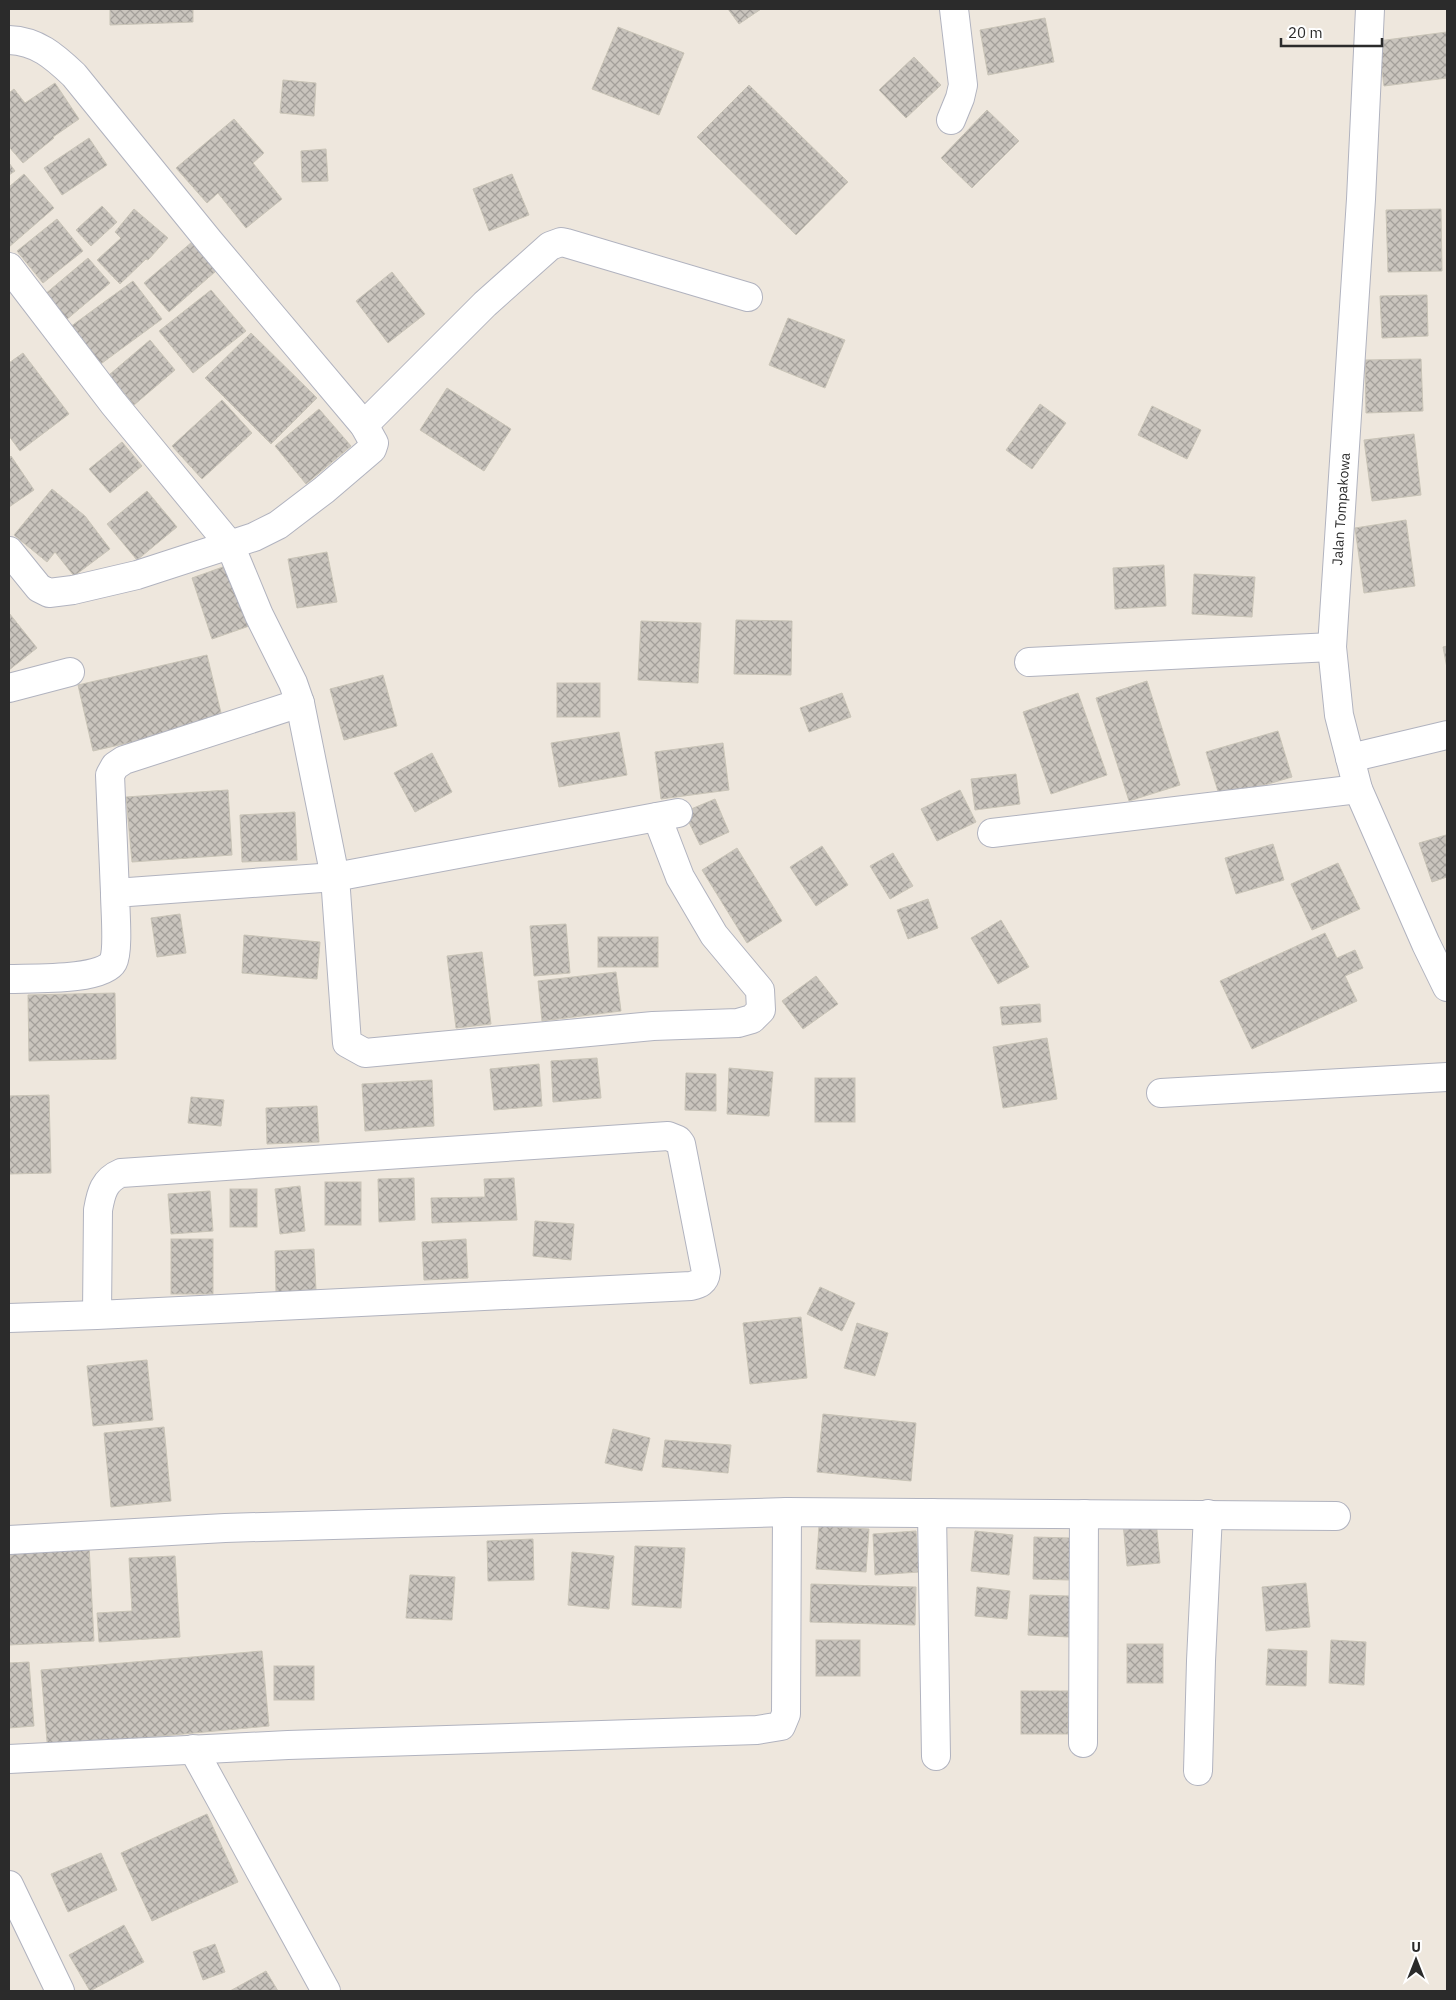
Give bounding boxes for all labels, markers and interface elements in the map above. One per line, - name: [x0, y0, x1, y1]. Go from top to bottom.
- scale bar: [1281, 15, 1382, 47]
- text: 20 m: [1288, 23, 1323, 42]
- street label: Jalan Tompakowa: [1328, 452, 1354, 566]
- north arrow: [1391, 1935, 1441, 1985]
- text: U: [1411, 1938, 1421, 1956]

